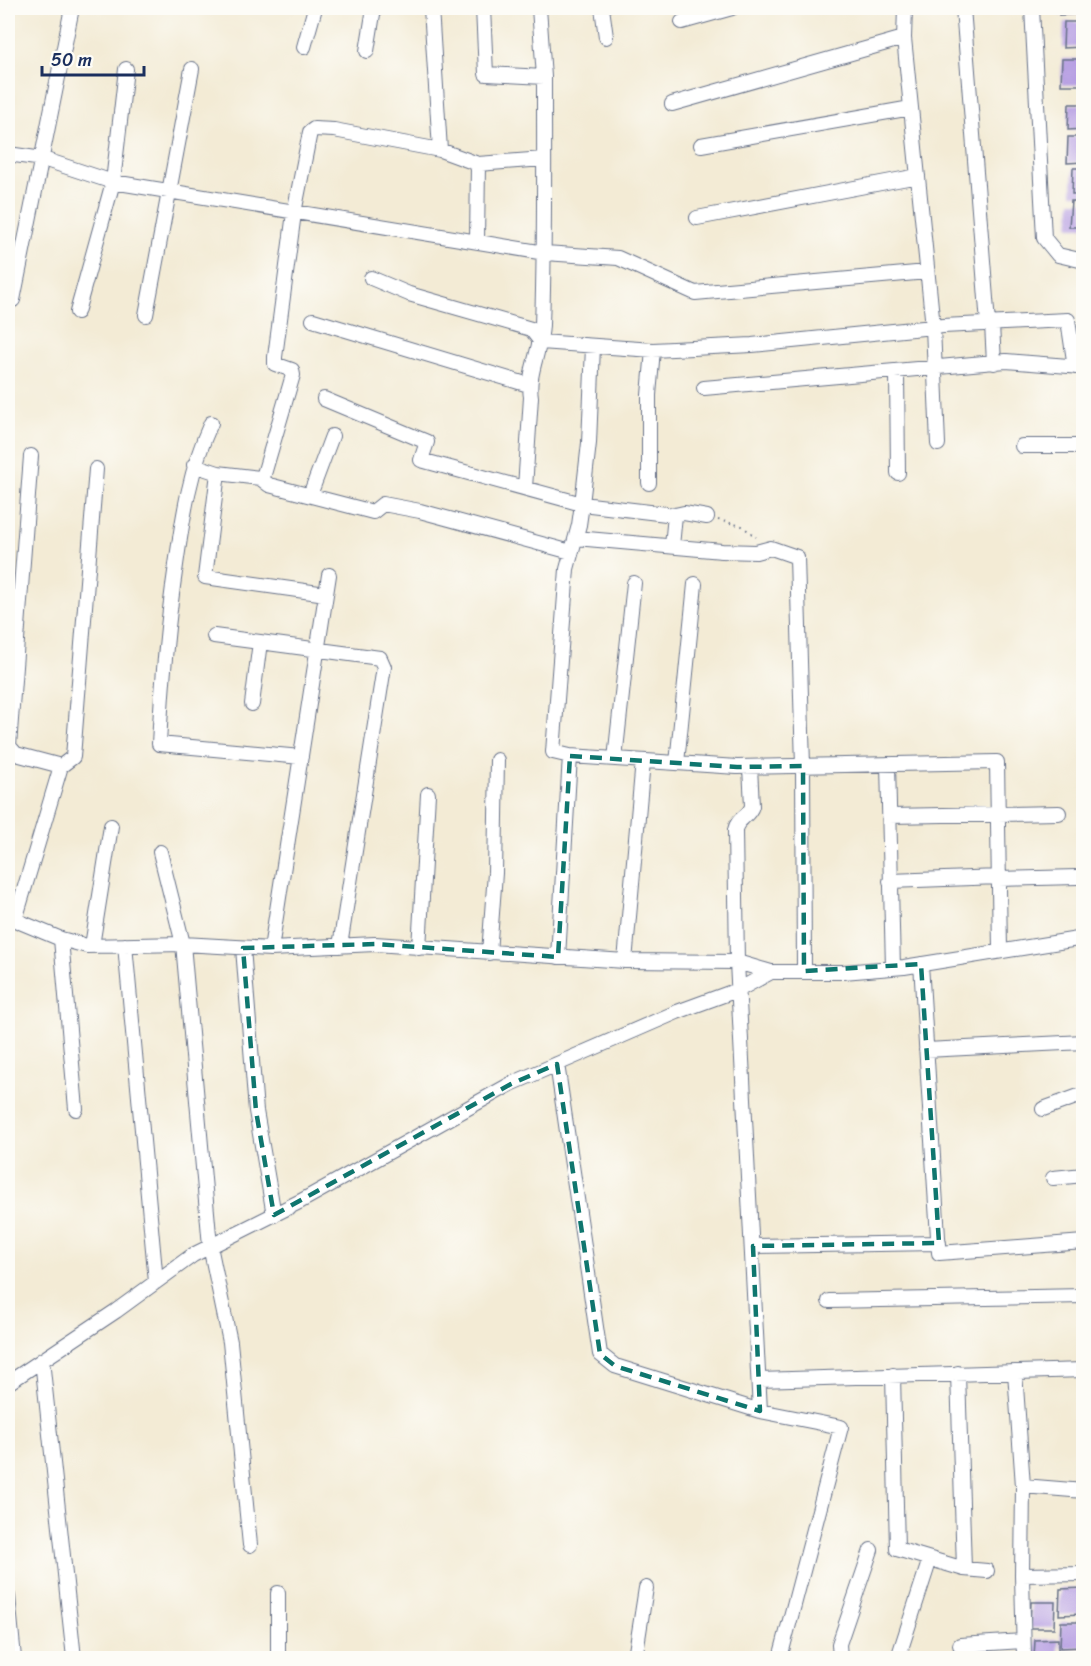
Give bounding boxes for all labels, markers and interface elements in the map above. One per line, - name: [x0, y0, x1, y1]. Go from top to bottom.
- scale bar: [42, 39, 144, 77]
- text: 50 m: [51, 44, 92, 76]

